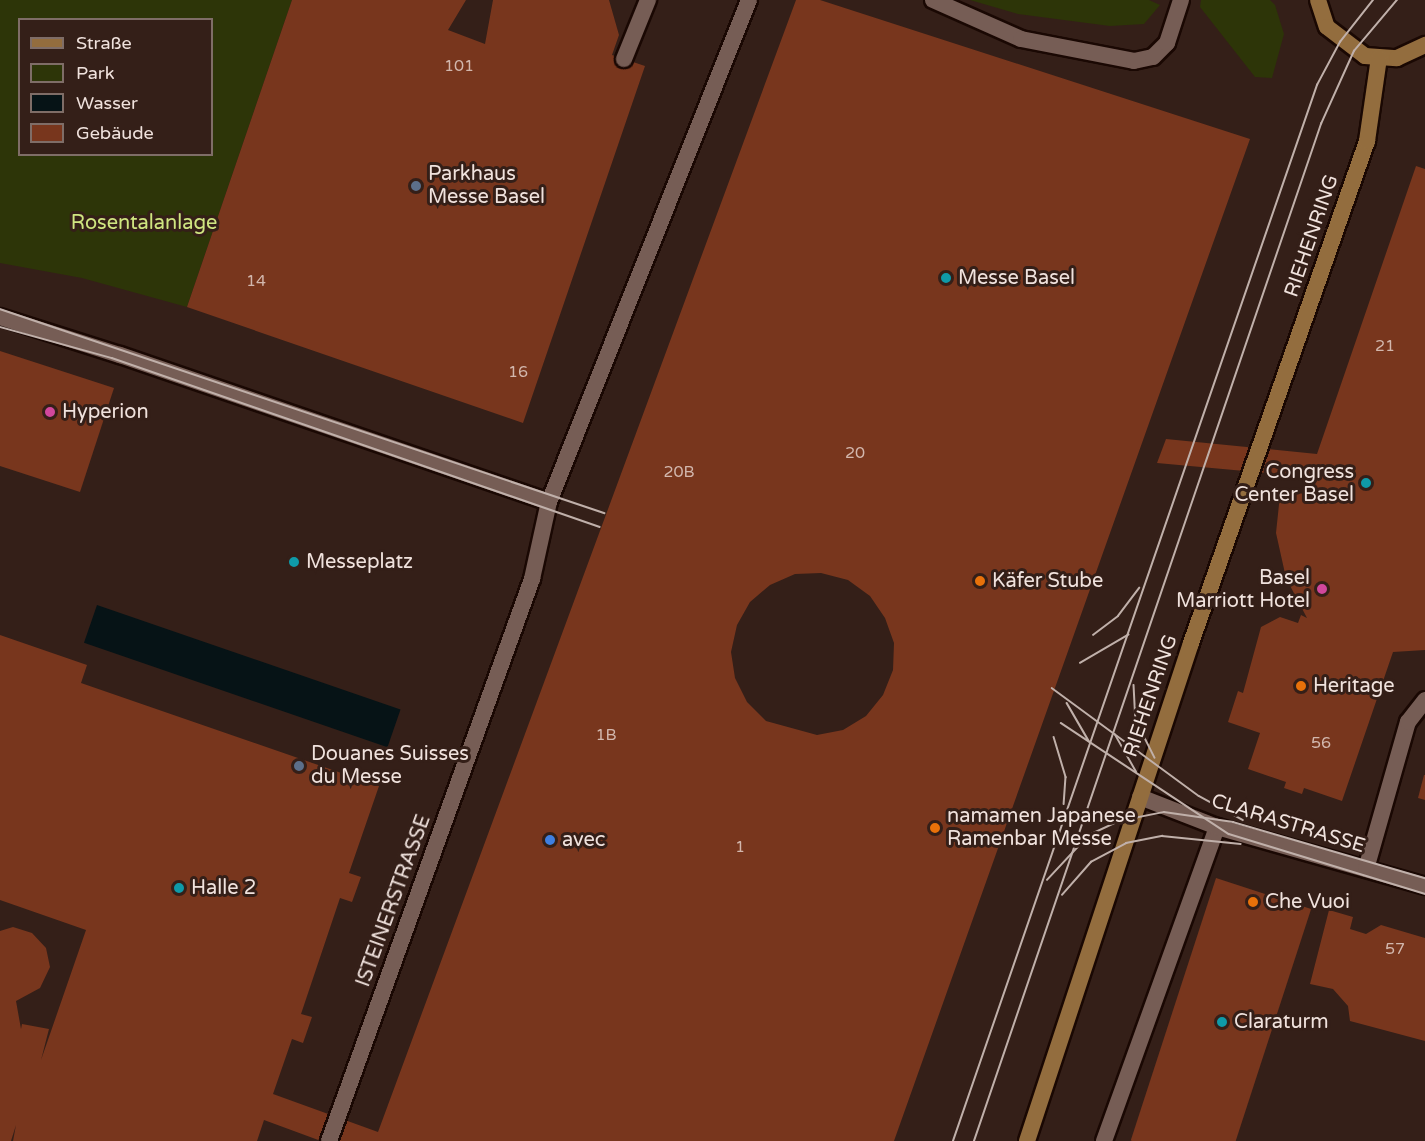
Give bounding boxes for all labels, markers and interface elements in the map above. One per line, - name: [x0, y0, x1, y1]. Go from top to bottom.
- legend: [18, 18, 213, 156]
- text: Straße: [76, 32, 132, 54]
- house number: 101: [444, 56, 474, 76]
- text: Park: [76, 62, 114, 84]
- text: Wasser: [76, 92, 138, 114]
- text: Gebäude: [76, 122, 154, 144]
- place label: Parkhaus Messe Basel: [428, 162, 545, 209]
- street label: RIEHENRING: [1280, 172, 1344, 300]
- marker: Parkhaus Messe Basel: [409, 179, 423, 193]
- park label: Rosentalanlage: [71, 211, 217, 235]
- place label: Messe Basel: [958, 266, 1075, 290]
- house number: 14: [246, 271, 266, 291]
- marker: Messe Basel: [939, 271, 953, 285]
- house number: 21: [1375, 336, 1395, 356]
- house number: 16: [508, 362, 528, 382]
- place label: Hyperion: [62, 400, 149, 424]
- marker: Hyperion: [43, 405, 57, 419]
- house number: 20: [845, 443, 865, 463]
- place label: Congress Center Basel: [1234, 460, 1354, 507]
- house number: 20B: [663, 462, 695, 482]
- marker: Congress Center Basel: [1359, 476, 1373, 490]
- place label: Messeplatz: [306, 550, 413, 574]
- marker: Messeplatz: [287, 555, 301, 569]
- place label: Basel Marriott Hotel: [1176, 566, 1310, 613]
- place label: Käfer Stube: [992, 569, 1103, 593]
- marker: Käfer Stube: [973, 574, 987, 588]
- marker: Basel Marriott Hotel: [1315, 582, 1329, 596]
- street label: RIEHENRING: [1119, 632, 1183, 760]
- place label: Heritage: [1313, 674, 1395, 698]
- marker: Heritage: [1294, 679, 1308, 693]
- house number: 1B: [595, 725, 617, 745]
- house number: 56: [1311, 733, 1331, 753]
- place label: Douanes Suisses du Messe: [311, 742, 469, 789]
- marker: Douanes Suisses du Messe: [292, 759, 306, 773]
- street label: CLARASTRASSE: [1208, 789, 1368, 859]
- place label: namamen Japanese Ramenbar Messe: [947, 804, 1136, 851]
- street label: ISTEINERSTRASSE: [352, 812, 436, 990]
- marker: namamen Japanese Ramenbar Messe: [928, 821, 942, 835]
- place label: avec: [562, 828, 605, 852]
- marker: avec: [543, 833, 557, 847]
- house number: 1: [735, 837, 745, 857]
- place label: Halle 2: [191, 876, 256, 900]
- marker: Halle 2: [172, 881, 186, 895]
- place label: Che Vuoi: [1265, 890, 1350, 914]
- marker: Che Vuoi: [1246, 895, 1260, 909]
- house number: 57: [1385, 939, 1405, 959]
- place label: Claraturm: [1234, 1010, 1329, 1034]
- marker: Claraturm: [1215, 1015, 1229, 1029]

